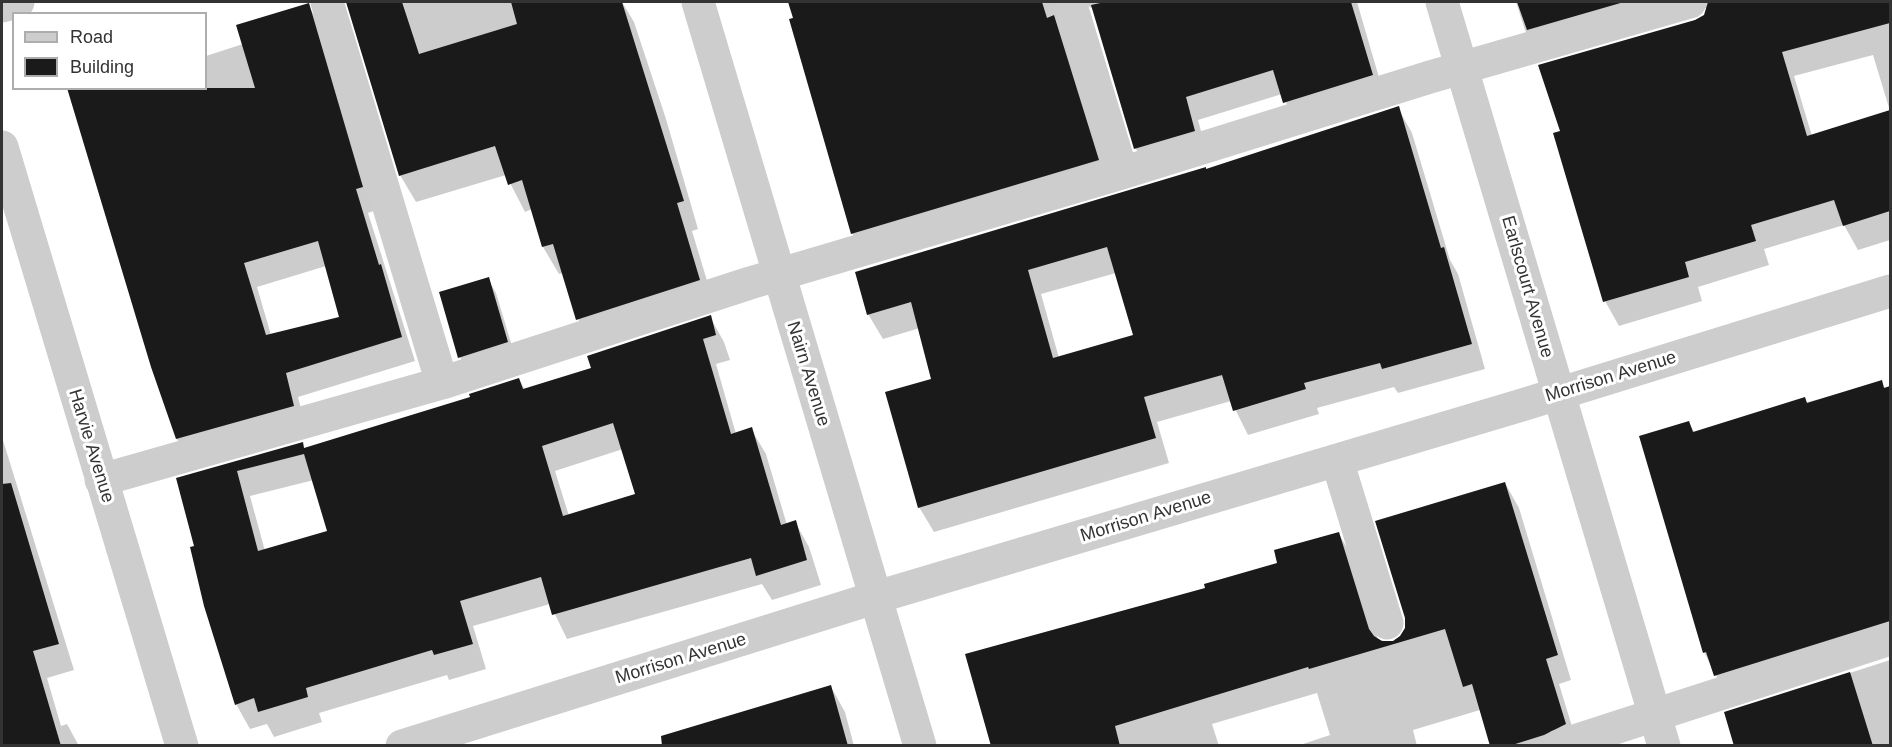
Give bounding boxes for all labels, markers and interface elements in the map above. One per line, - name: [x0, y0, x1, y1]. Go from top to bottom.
- legend: [12, 12, 207, 90]
- text: Road: [70, 27, 113, 47]
- text: Building: [70, 57, 134, 77]
- street label: Earlscourt Avenue: [1496, 213, 1558, 361]
- street label: Nairn Avenue: [782, 319, 834, 429]
- street label: Morrison Avenue: [1543, 347, 1679, 407]
- street label: Harvie Avenue: [63, 387, 119, 505]
- street label: Morrison Avenue: [1078, 487, 1214, 547]
- street label: Morrison Avenue: [613, 629, 749, 689]

